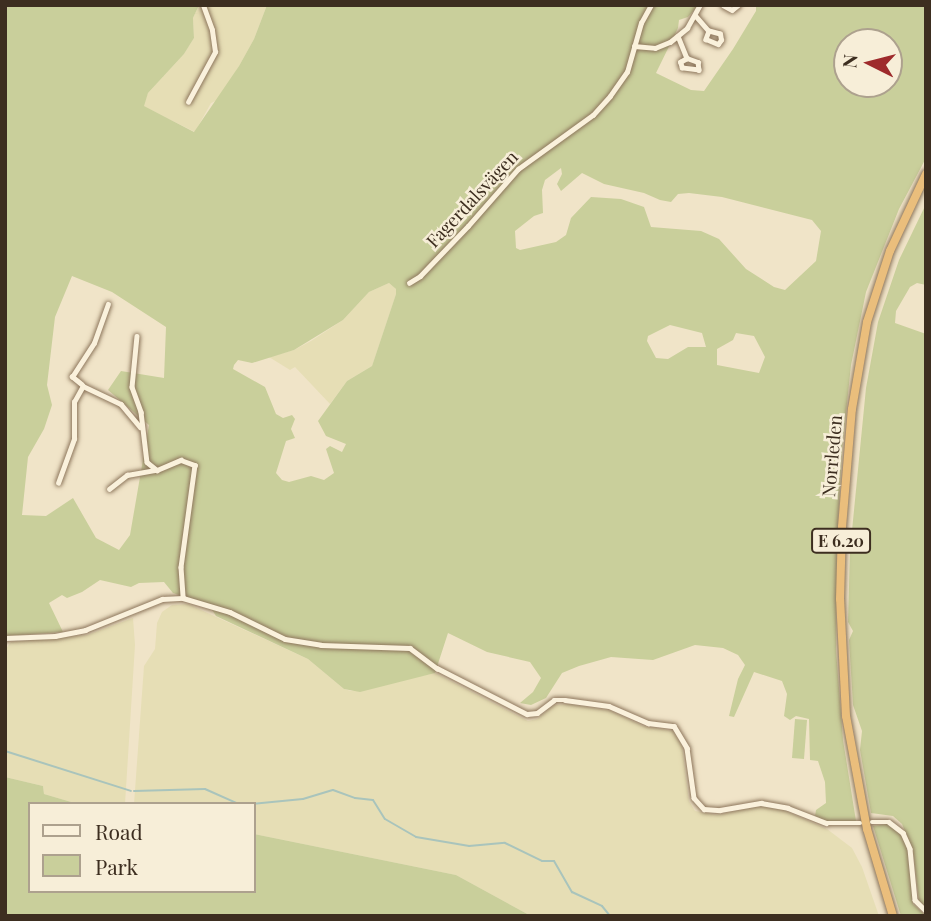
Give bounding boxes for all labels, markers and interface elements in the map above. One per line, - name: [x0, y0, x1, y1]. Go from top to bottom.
- north arrow: [833, 28, 903, 98]
- text: N: [835, 53, 863, 69]
- street label: Fagerdalsvägen: [422, 146, 522, 252]
- street label: Norrleden: [818, 414, 846, 498]
- road number: E 6.20: [810, 528, 872, 554]
- legend: [28, 802, 256, 893]
- text: Road: [95, 817, 143, 845]
- text: Park: [95, 852, 138, 880]

